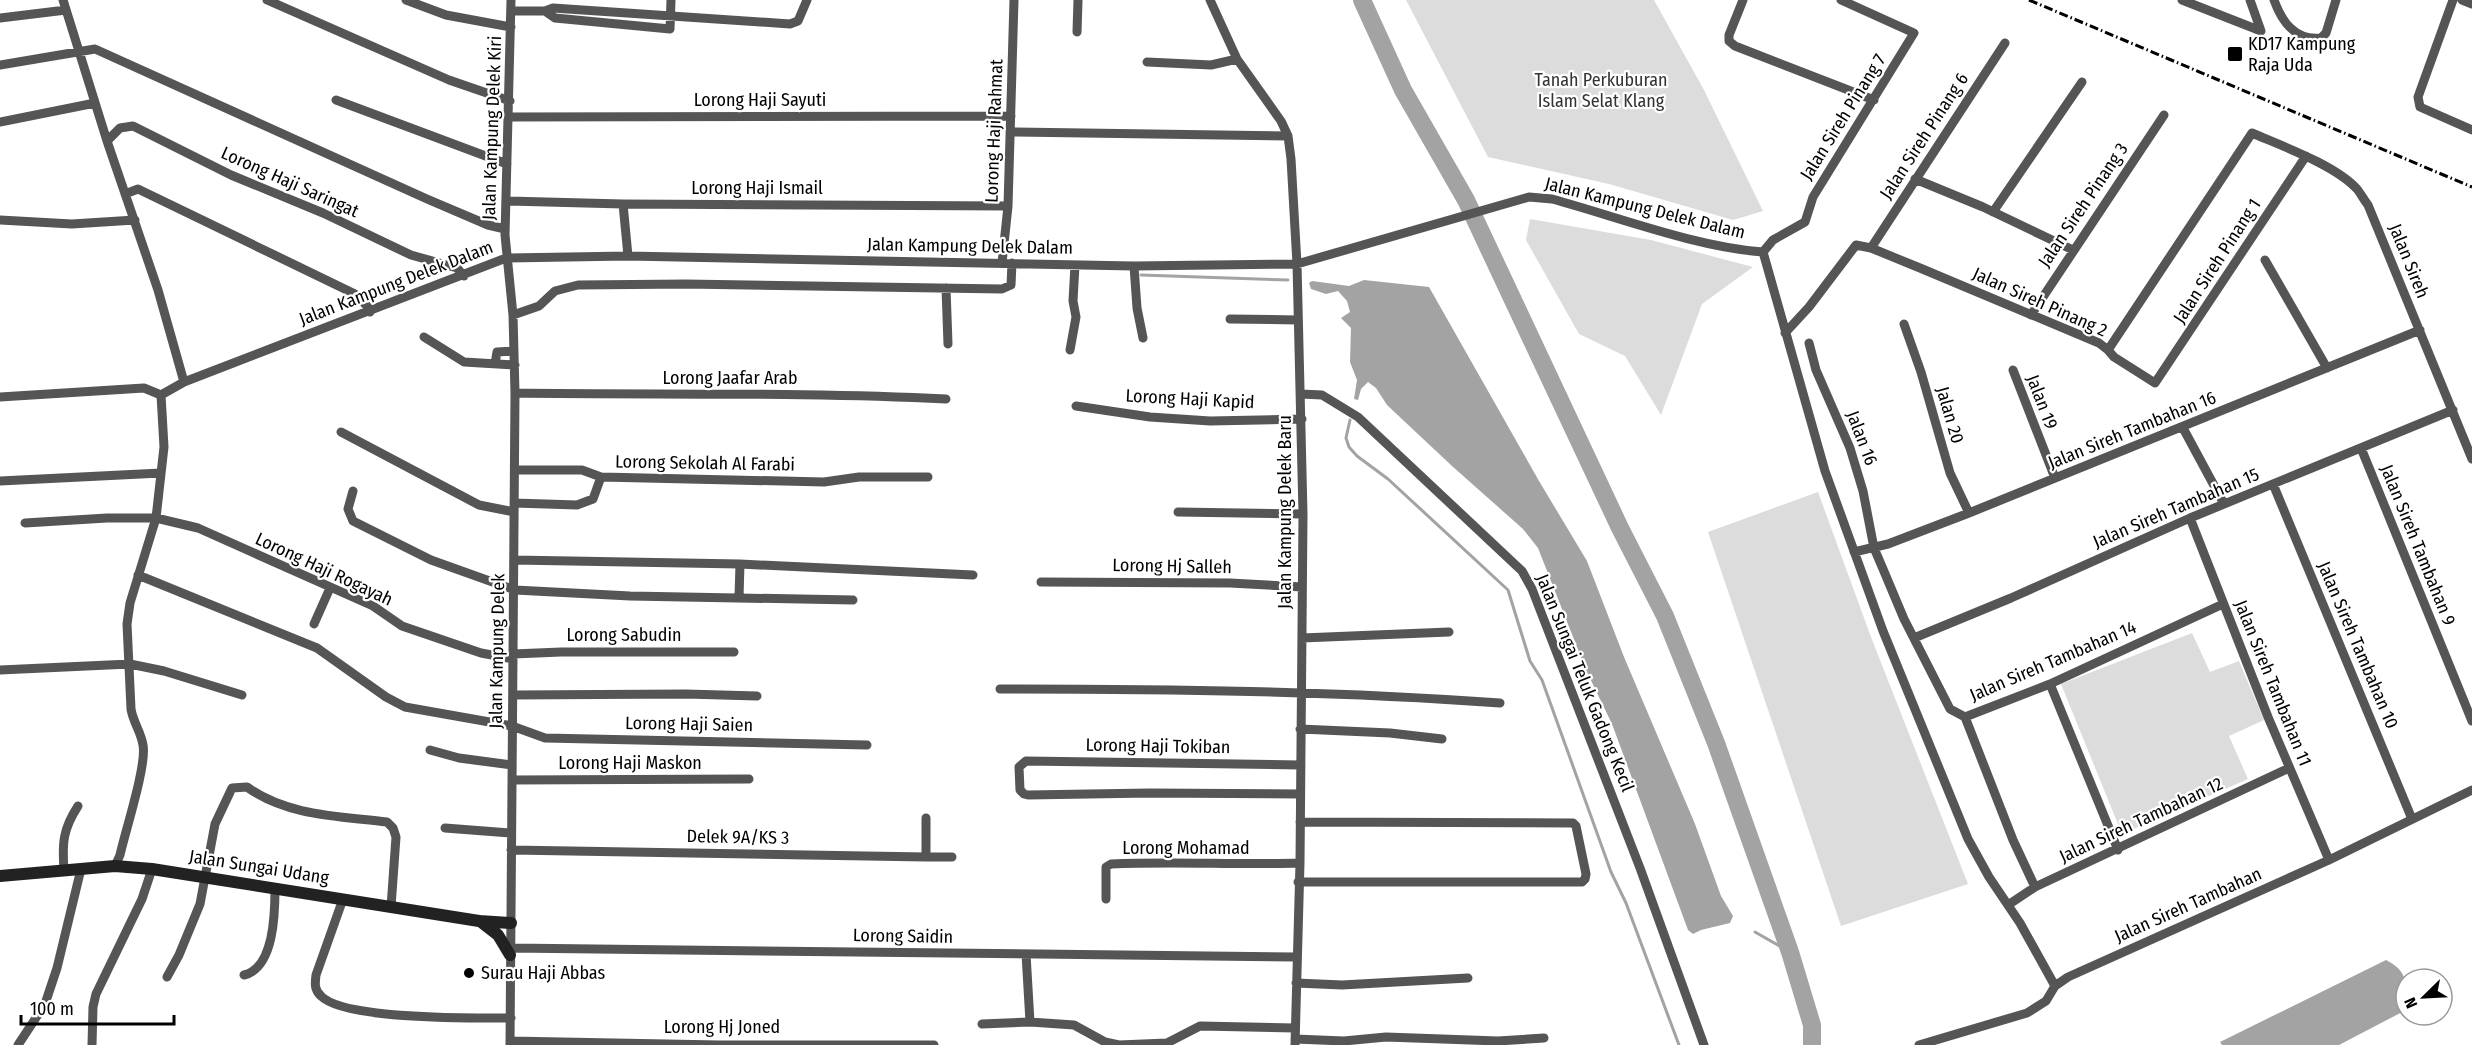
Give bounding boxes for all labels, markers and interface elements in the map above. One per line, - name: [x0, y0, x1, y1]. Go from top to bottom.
- place label: KD17 Kampung Raja Uda: [2248, 33, 2356, 76]
- street label: Jalan Kampung Delek Kiri: [478, 35, 506, 221]
- marker: KD17 Kampung Raja Uda: [2226, 45, 2244, 63]
- street label: Jalan Sireh Pinang 7: [1795, 50, 1891, 184]
- street label: Lorong Haji Rahmat: [980, 59, 1008, 203]
- park label: Tanah Perkuburan Islam Selat Klang: [1534, 69, 1668, 112]
- street label: Jalan Sireh Pinang 6: [1875, 69, 1973, 203]
- street label: Lorong Haji Sayuti: [694, 89, 826, 111]
- street label: Jalan Sireh Pinang 3: [2033, 139, 2133, 271]
- street label: Lorong Haji Saringat: [218, 142, 362, 222]
- street label: Jalan Kampung Delek Dalam: [1543, 172, 1747, 244]
- street label: Lorong Haji Ismail: [691, 177, 823, 199]
- street label: Jalan Sireh Pinang 1: [2169, 195, 2265, 327]
- street label: Jalan Sireh: [2384, 221, 2434, 301]
- street label: Jalan Kampung Delek Dalam: [867, 233, 1073, 259]
- street label: Jalan Kampung Delek Dalam: [296, 236, 496, 330]
- street label: Jalan Sireh Pinang 2: [1969, 262, 2111, 342]
- street label: Lorong Jaafar Arab: [663, 367, 797, 389]
- street label: Jalan 19: [2022, 372, 2062, 432]
- street label: Jalan 20: [1931, 384, 1969, 446]
- street label: Lorong Haji Kapid: [1125, 385, 1255, 413]
- street label: Jalan Sireh Tambahan 16: [2045, 386, 2219, 474]
- street label: Jalan 16: [1842, 408, 1882, 468]
- street label: Jalan Kampung Delek Baru: [1274, 415, 1296, 609]
- street label: Lorong Sekolah Al Farabi: [615, 450, 795, 476]
- street label: Jalan Sireh Tambahan 9: [2376, 461, 2460, 629]
- street label: Jalan Sireh Tambahan 15: [2090, 463, 2262, 553]
- street label: Lorong Haji Rogayah: [252, 528, 396, 610]
- street label: Lorong Hj Salleh: [1112, 554, 1232, 578]
- street label: Jalan Sireh Tambahan 10: [2313, 558, 2403, 732]
- street label: Jalan Sungai Teluk Gadong Kecil: [1531, 571, 1639, 795]
- street label: Jalan Kampung Delek: [485, 573, 509, 729]
- street label: Jalan Sireh Tambahan 11: [2230, 597, 2316, 769]
- street label: Jalan Sireh Tambahan 14: [1966, 616, 2140, 706]
- street label: Lorong Sabudin: [567, 624, 681, 646]
- street label: Lorong Haji Saien: [625, 712, 753, 736]
- street label: Lorong Haji Tokiban: [1085, 734, 1231, 758]
- street label: Lorong Haji Maskon: [558, 752, 702, 774]
- street label: Jalan Sireh Tambahan 12: [2056, 772, 2226, 868]
- street label: Delek 9A/KS 3: [687, 825, 789, 849]
- street label: Lorong Mohamad: [1122, 837, 1250, 859]
- street label: Jalan Sungai Udang: [188, 845, 331, 889]
- street label: Jalan Sireh Tambahan: [2111, 863, 2265, 947]
- street label: Lorong Saidin: [853, 924, 953, 948]
- place label: Surau Haji Abbas: [481, 962, 606, 984]
- marker: Surau Haji Abbas: [462, 966, 476, 980]
- north arrow: [2394, 967, 2454, 1027]
- scale bar: [21, 988, 174, 1026]
- text: N: [2400, 995, 2421, 1011]
- text: 100 m: [30, 998, 74, 1020]
- street label: Lorong Hj Joned: [664, 1016, 780, 1038]

